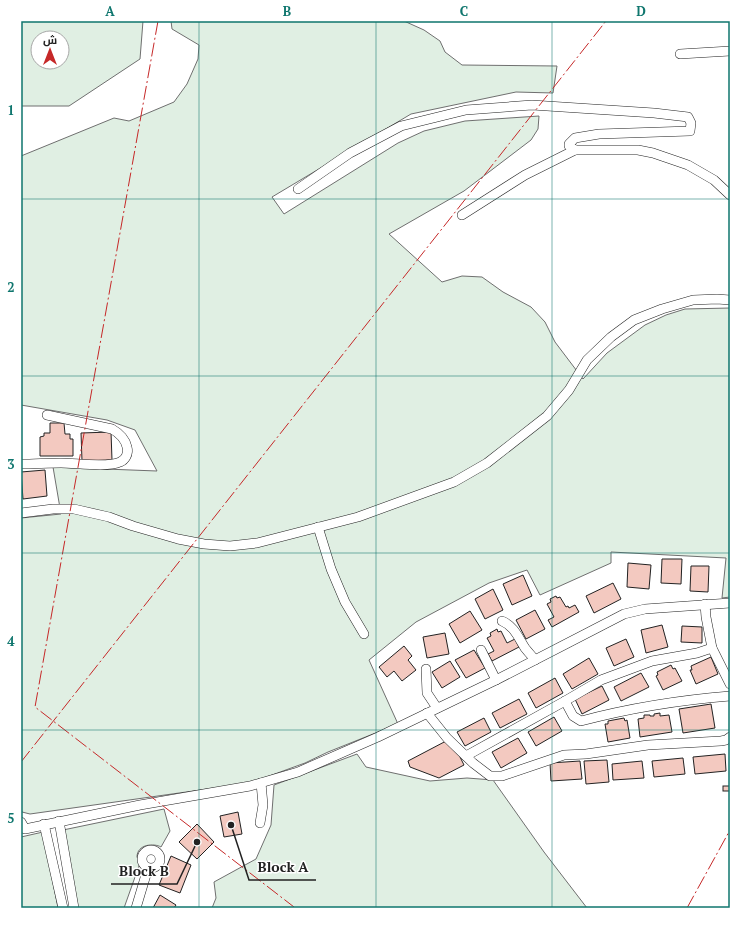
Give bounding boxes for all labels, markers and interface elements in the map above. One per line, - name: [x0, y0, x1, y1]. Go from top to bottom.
- text: A: [105, 2, 115, 20]
- text: B: [283, 2, 291, 20]
- text: C: [460, 2, 468, 20]
- text: D: [636, 2, 646, 20]
- north arrow: [30, 30, 70, 70]
- text: ش: [43, 33, 57, 47]
- text: 1: [7, 101, 15, 119]
- text: 2: [7, 278, 15, 296]
- text: 3: [7, 455, 15, 473]
- text: 4: [7, 632, 15, 650]
- text: 5: [7, 809, 15, 827]
- callout: Block A: [249, 854, 316, 880]
- text: Block A: [258, 857, 309, 876]
- callout: Block B: [111, 858, 177, 884]
- text: Block B: [119, 861, 169, 880]

